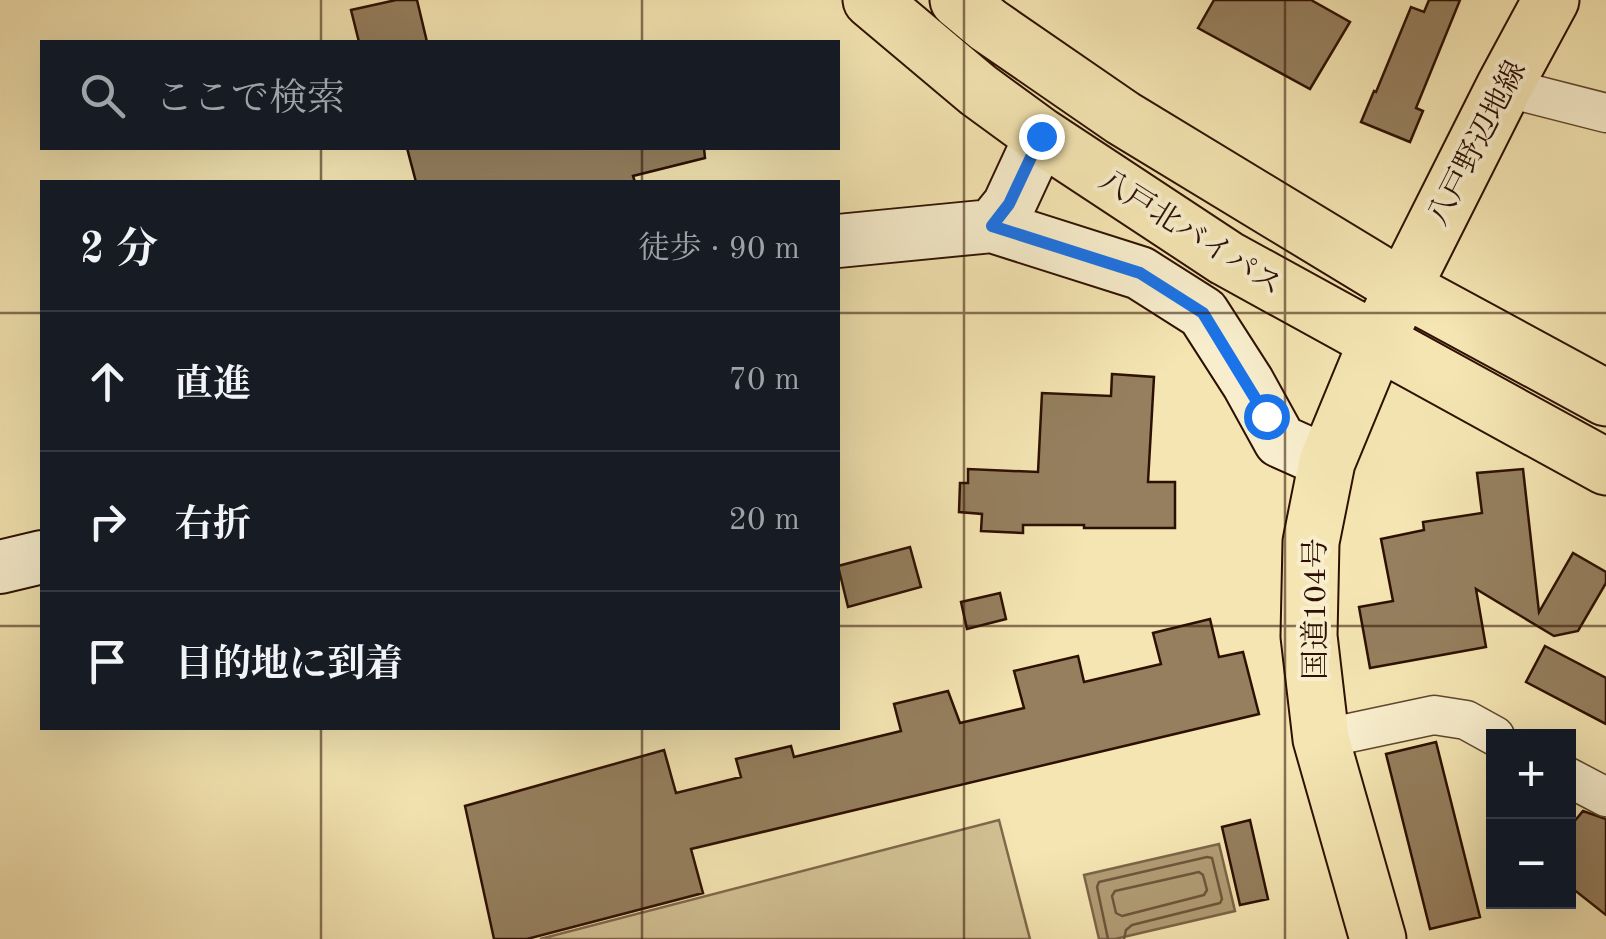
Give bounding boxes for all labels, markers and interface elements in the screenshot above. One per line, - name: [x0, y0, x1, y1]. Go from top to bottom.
- search box: [40, 40, 840, 150]
- street label: 八戸野辺地線: [1421, 56, 1532, 231]
- icon: search: [75, 68, 130, 123]
- text: ここで検索: [155, 81, 345, 119]
- route end: [1019, 114, 1065, 160]
- street label: 八戸北バイパス: [1093, 164, 1288, 302]
- text: 2 分: [80, 230, 158, 272]
- text: 徒歩 · 90 m: [638, 234, 800, 266]
- icon: ahead: [80, 354, 135, 409]
- text: 70 m: [729, 365, 800, 397]
- text: 直進: [175, 367, 251, 405]
- route start: [1244, 394, 1290, 440]
- icon: right: [80, 494, 135, 549]
- text: 20 m: [729, 505, 800, 537]
- text: 右折: [175, 507, 251, 545]
- street label: 国道104号: [1299, 538, 1332, 680]
- icon: arrive: [80, 634, 135, 689]
- text: 目的地に到着: [175, 647, 403, 685]
- map controls: [1486, 729, 1576, 909]
- button: +: [1486, 729, 1576, 819]
- button: −: [1486, 819, 1576, 909]

